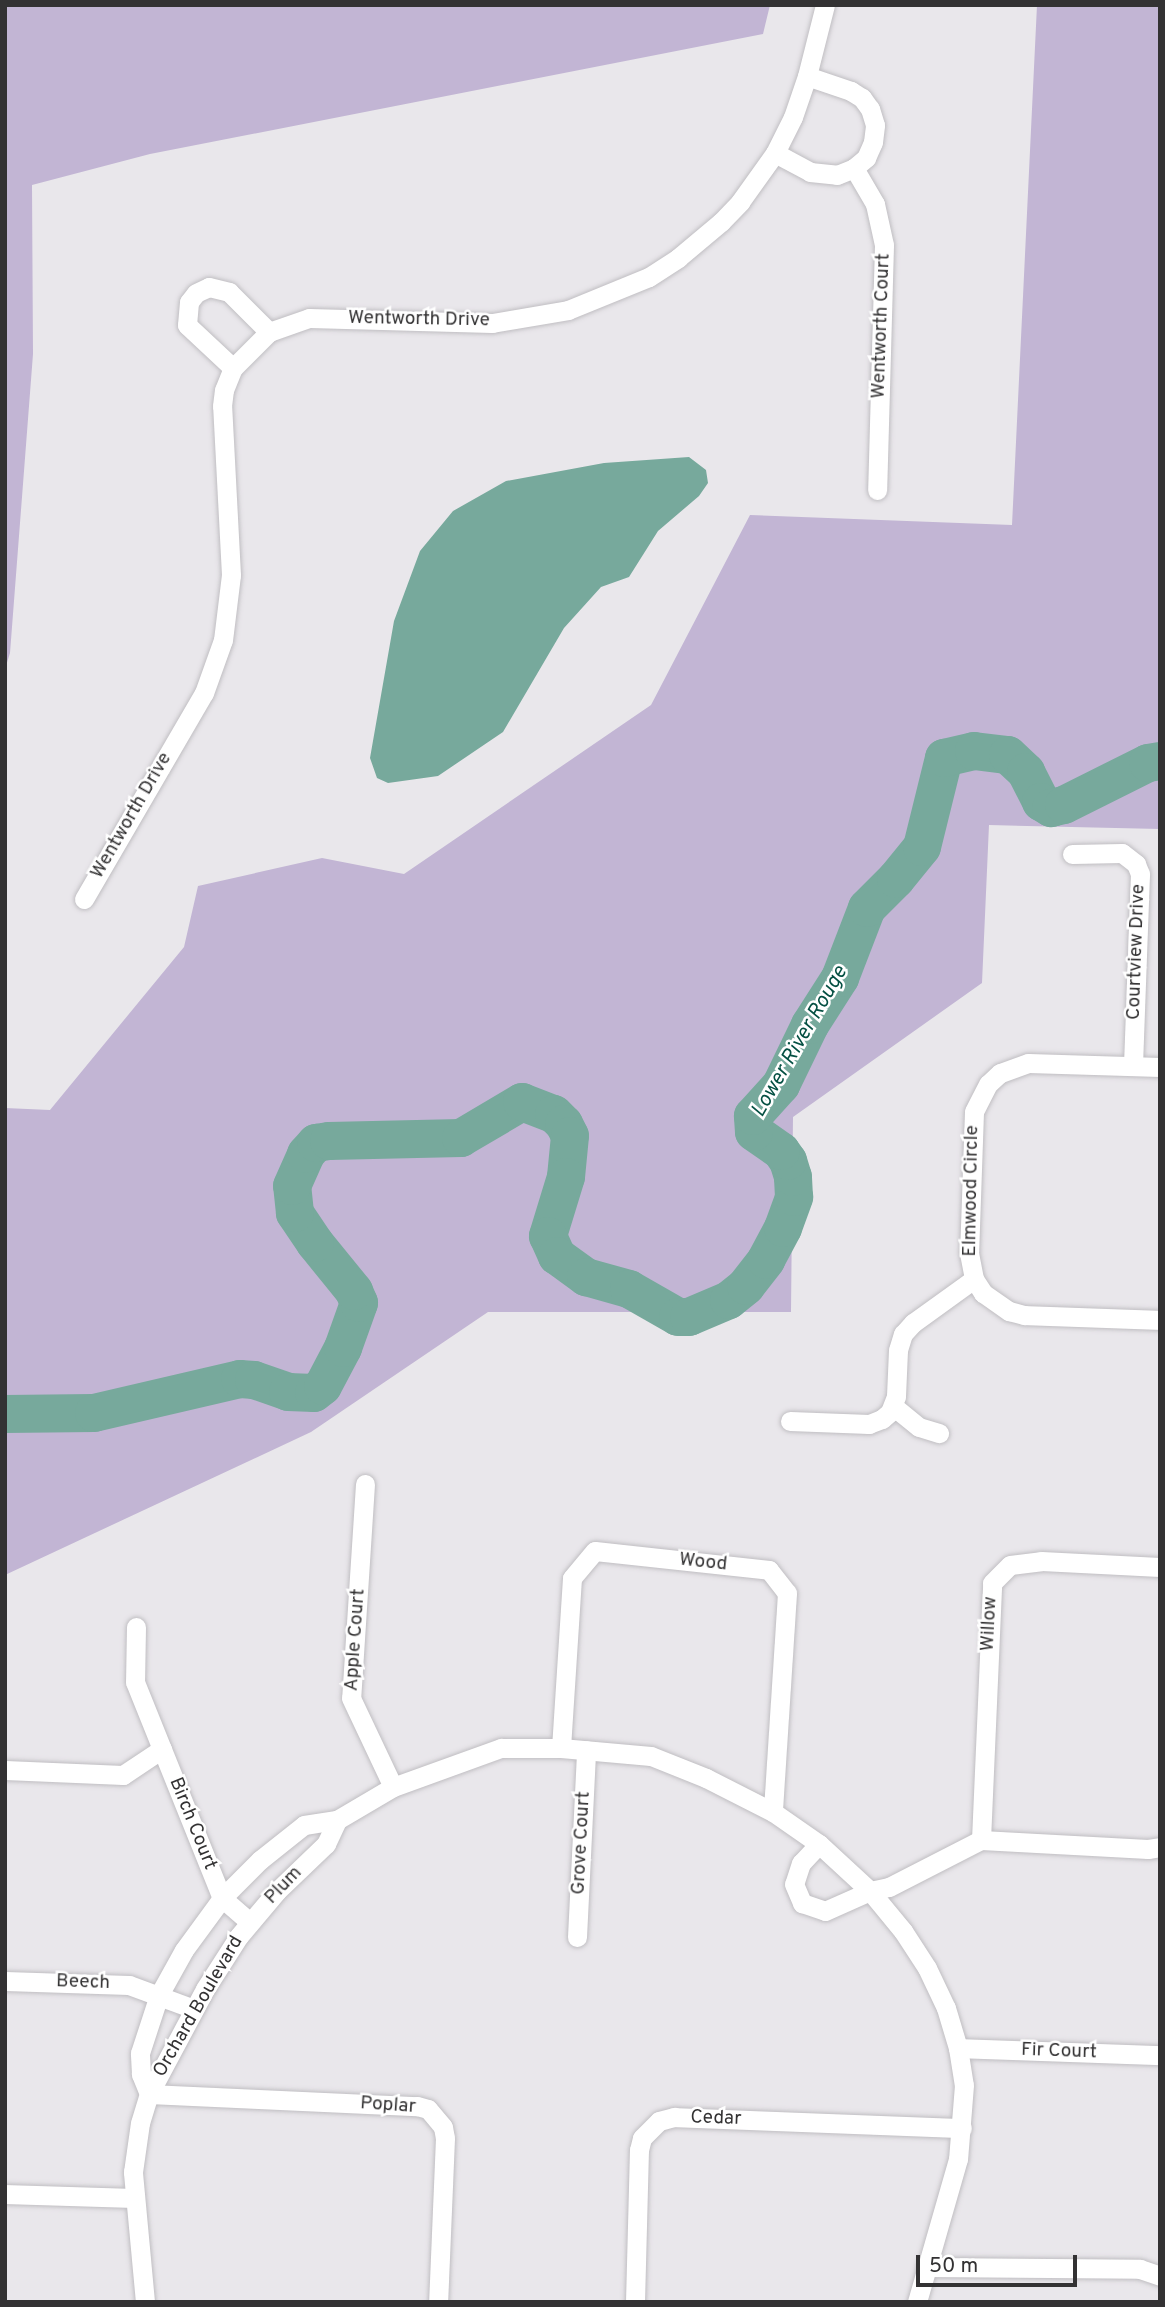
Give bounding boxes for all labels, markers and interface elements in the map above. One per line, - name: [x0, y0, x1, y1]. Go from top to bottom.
- street label: Wentworth Court: [868, 253, 896, 399]
- street label: Wentworth Drive: [348, 307, 490, 333]
- street label: Wentworth Drive: [87, 749, 177, 883]
- street label: Courtview Drive: [1123, 884, 1151, 1020]
- water label: Lower River Rouge: [746, 962, 854, 1122]
- street label: Elmwood Circle: [959, 1125, 985, 1257]
- street label: Wood: [678, 1549, 728, 1577]
- street label: Apple Court: [341, 1588, 371, 1692]
- street label: Willow: [977, 1596, 1003, 1652]
- street label: Birch Court: [163, 1775, 221, 1873]
- street label: Grove Court: [568, 1791, 596, 1895]
- street label: Plum: [261, 1862, 307, 1910]
- street label: Orchard Boulevard: [149, 1932, 249, 2082]
- street label: Beech: [56, 1971, 110, 1995]
- street label: Fir Court: [1021, 2039, 1097, 2065]
- street label: Poplar: [359, 2093, 417, 2119]
- street label: Cedar: [690, 2107, 742, 2131]
- scale bar: [920, 2240, 1081, 2284]
- text: 50 m: [929, 2253, 978, 2280]

